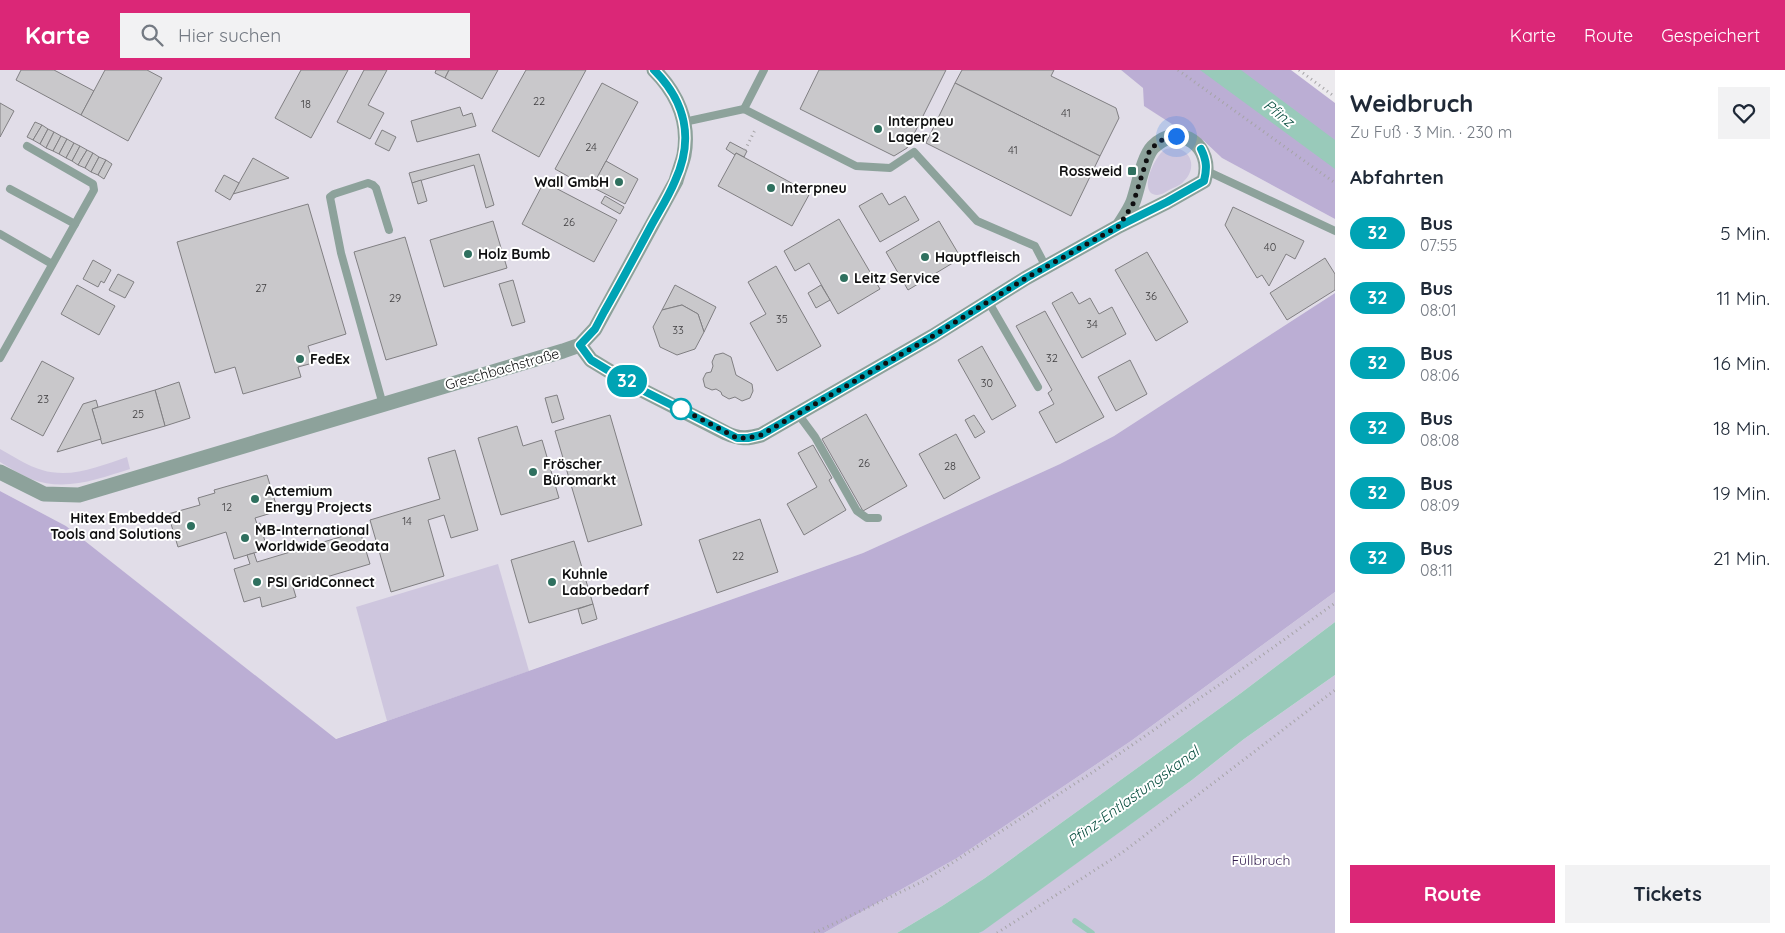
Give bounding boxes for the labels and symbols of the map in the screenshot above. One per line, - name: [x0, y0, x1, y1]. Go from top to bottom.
- house number: 22: [533, 94, 545, 108]
- water label: Pfinz: [1260, 95, 1299, 132]
- house number: 18: [301, 97, 311, 111]
- house number: 41: [1061, 106, 1071, 120]
- place label: Interpneu Lager 2: [888, 112, 954, 146]
- marker: Interpneu Lager 2: [872, 123, 884, 135]
- your location: [1164, 124, 1189, 149]
- house number: 24: [585, 140, 597, 154]
- house number: 41: [1008, 143, 1018, 157]
- place label: Rossweid: [1059, 162, 1122, 180]
- marker: Rossweid: [1126, 165, 1138, 177]
- place label: Wall GmbH: [534, 173, 609, 191]
- marker: Wall GmbH: [613, 176, 625, 188]
- place label: Interpneu: [781, 179, 847, 197]
- marker: Interpneu: [765, 182, 777, 194]
- house number: 26: [563, 215, 575, 229]
- house number: 40: [1264, 240, 1276, 254]
- place label: Holz Bumb: [478, 245, 551, 263]
- marker: Holz Bumb: [462, 248, 474, 260]
- place label: Hauptfleisch: [935, 248, 1020, 266]
- marker: Hauptfleisch: [919, 251, 931, 263]
- place label: Leitz Service: [854, 269, 940, 287]
- marker: Leitz Service: [838, 272, 850, 284]
- house number: 27: [255, 281, 267, 295]
- house number: 36: [1145, 289, 1157, 303]
- house number: 29: [389, 291, 401, 305]
- house number: 35: [776, 312, 788, 326]
- house number: 34: [1086, 317, 1098, 331]
- house number: 33: [672, 323, 684, 337]
- street label: Greschbachstraße: [443, 344, 561, 394]
- place label: FedEx: [310, 350, 350, 368]
- house number: 32: [1046, 351, 1058, 365]
- marker: FedEx: [294, 353, 306, 365]
- line badge: 32: [604, 365, 650, 397]
- house number: 30: [981, 376, 993, 390]
- house number: 23: [37, 392, 49, 406]
- unlabelled marker: [670, 398, 692, 420]
- house number: 25: [132, 407, 144, 421]
- place label: Fröscher Büromarkt: [543, 455, 617, 489]
- house number: 26: [858, 456, 870, 470]
- house number: 28: [944, 459, 956, 473]
- marker: Fröscher Büromarkt: [527, 466, 539, 478]
- place label: Actemium Energy Projects: [265, 482, 372, 516]
- marker: Actemium Energy Projects: [249, 493, 261, 505]
- house number: 12: [222, 500, 232, 514]
- place label: Hitex Embedded Tools and Solutions: [50, 509, 181, 543]
- house number: 14: [402, 514, 412, 528]
- marker: Hitex Embedded Tools and Solutions: [185, 520, 197, 532]
- place label: MB-International Worldwide Geodata: [255, 521, 389, 555]
- marker: MB-International Worldwide Geodata: [239, 532, 251, 544]
- house number: 22: [732, 549, 744, 563]
- place label: Kuhnle Laborbedarf: [562, 565, 650, 599]
- place label: PSI GridConnect: [267, 573, 375, 591]
- marker: PSI GridConnect: [251, 576, 263, 588]
- marker: Kuhnle Laborbedarf: [546, 576, 558, 588]
- water label: Pfinz-Entlastungskanal: [1064, 741, 1204, 850]
- park label: Füllbruch: [1231, 851, 1291, 869]

